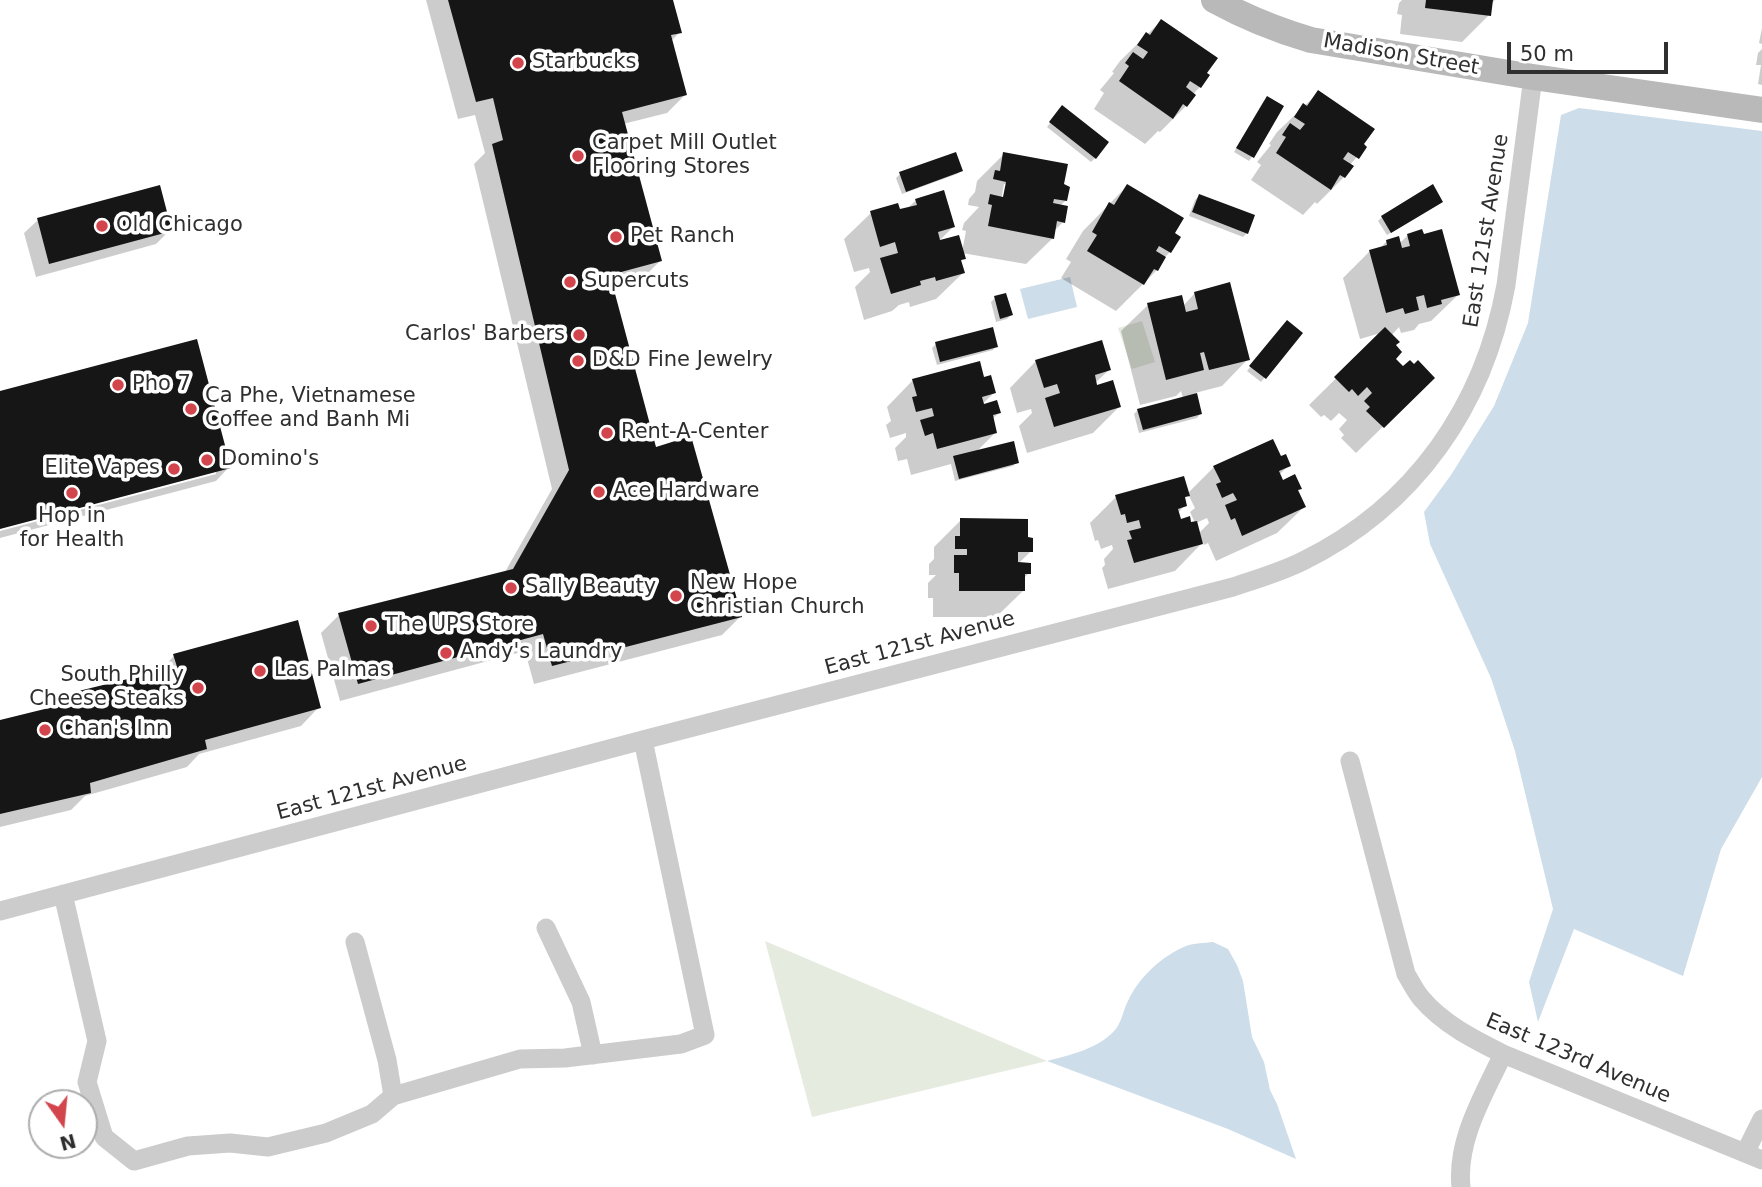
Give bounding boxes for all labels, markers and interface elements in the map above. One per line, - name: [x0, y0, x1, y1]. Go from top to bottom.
- scale bar: [1510, 28, 1671, 72]
- street label: Madison Street: [1321, 29, 1481, 81]
- text: 50 m: [1520, 42, 1574, 66]
- place label: Starbucks: [532, 50, 636, 76]
- marker: Starbucks: [510, 55, 526, 71]
- place label: Carpet Mill Outlet Flooring Stores: [592, 131, 777, 181]
- street label: East 121st Avenue: [1459, 132, 1515, 330]
- marker: Carpet Mill Outlet Flooring Stores: [570, 148, 586, 164]
- place label: Old Chicago: [116, 213, 243, 239]
- marker: Old Chicago: [94, 218, 110, 234]
- place label: Pet Ranch: [630, 224, 735, 250]
- marker: Pet Ranch: [608, 229, 624, 245]
- place label: Supercuts: [584, 269, 689, 295]
- marker: Supercuts: [562, 274, 578, 290]
- place label: Carlos' Barbers: [405, 322, 565, 348]
- marker: Carlos' Barbers: [571, 327, 587, 343]
- place label: D&D Fine Jewelry: [592, 348, 773, 374]
- marker: D&D Fine Jewelry: [570, 353, 586, 369]
- place label: Pho 7: [132, 372, 191, 398]
- marker: Pho 7: [110, 377, 126, 393]
- place label: Ca Phe, Vietnamese Coffee and Banh Mi: [205, 384, 416, 434]
- marker: Ca Phe, Vietnamese Coffee and Banh Mi: [183, 401, 199, 417]
- place label: Rent-A-Center: [621, 420, 768, 446]
- marker: Rent-A-Center: [599, 425, 615, 441]
- place label: Domino's: [221, 447, 319, 473]
- marker: Domino's: [199, 452, 215, 468]
- place label: Elite Vapes: [44, 456, 160, 482]
- marker: Elite Vapes: [166, 461, 182, 477]
- place label: Ace Hardware: [613, 479, 760, 505]
- marker: Ace Hardware: [591, 484, 607, 500]
- marker: Hop in for Health: [64, 485, 80, 501]
- place label: Hop in for Health: [20, 504, 124, 554]
- place label: New Hope Christian Church: [690, 571, 865, 621]
- place label: Sally Beauty: [525, 575, 656, 601]
- marker: Sally Beauty: [503, 580, 519, 596]
- marker: New Hope Christian Church: [668, 588, 684, 604]
- street label: East 121st Avenue: [822, 606, 1018, 682]
- place label: The UPS Store: [385, 613, 534, 639]
- marker: The UPS Store: [363, 618, 379, 634]
- place label: Andy's Laundry: [460, 640, 622, 666]
- marker: Andy's Laundry: [438, 645, 454, 661]
- place label: Las Palmas: [274, 658, 391, 684]
- place label: South Philly Cheese Steaks: [29, 663, 184, 713]
- marker: Las Palmas: [252, 663, 268, 679]
- marker: South Philly Cheese Steaks: [190, 680, 206, 696]
- place label: Chan's Inn: [59, 717, 169, 743]
- marker: Chan's Inn: [37, 722, 53, 738]
- street label: East 121st Avenue: [274, 751, 470, 827]
- street label: East 123rd Avenue: [1482, 1009, 1674, 1109]
- north arrow: [28, 1089, 98, 1159]
- text: N: [57, 1130, 78, 1155]

